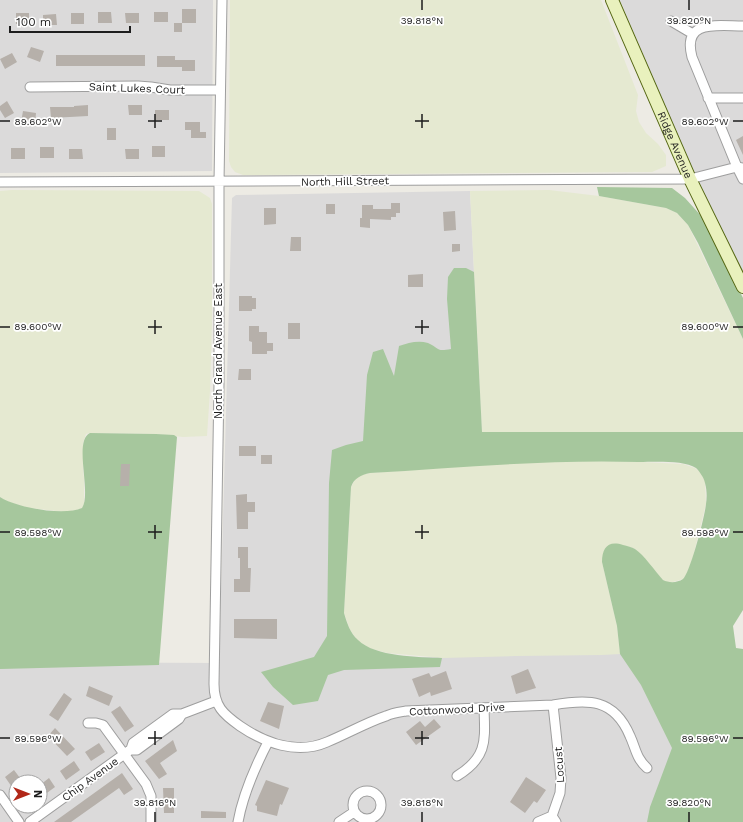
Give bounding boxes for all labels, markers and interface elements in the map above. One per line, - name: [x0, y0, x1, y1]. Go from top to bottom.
- scale bar: [10, 8, 130, 34]
- text: 100 m: [16, 15, 51, 29]
- text: 39.818°N: [401, 15, 443, 26]
- text: 39.820°N: [667, 15, 711, 26]
- street label: Saint Lukes Court: [89, 80, 186, 97]
- street label: Ridge Avenue: [654, 110, 695, 180]
- text: 89.602°W: [14, 116, 62, 127]
- text: 89.602°W: [681, 116, 729, 127]
- street label: North Hill Street: [301, 174, 390, 189]
- street label: North Grand Avenue East: [212, 283, 225, 419]
- text: 89.600°W: [14, 321, 62, 332]
- text: 89.600°W: [681, 321, 729, 332]
- text: 89.598°W: [14, 527, 62, 538]
- text: 89.598°W: [681, 527, 729, 538]
- street label: Cottonwood Drive: [409, 700, 505, 719]
- text: 89.596°W: [14, 733, 62, 744]
- text: 89.596°W: [681, 733, 729, 744]
- street label: Locust: [552, 746, 567, 784]
- street label: Chip Avenue: [60, 755, 121, 804]
- north arrow: [8, 774, 48, 814]
- text: N: [31, 790, 44, 798]
- text: 39.816°N: [134, 797, 176, 808]
- text: 39.818°N: [401, 797, 443, 808]
- text: 39.820°N: [667, 797, 711, 808]

